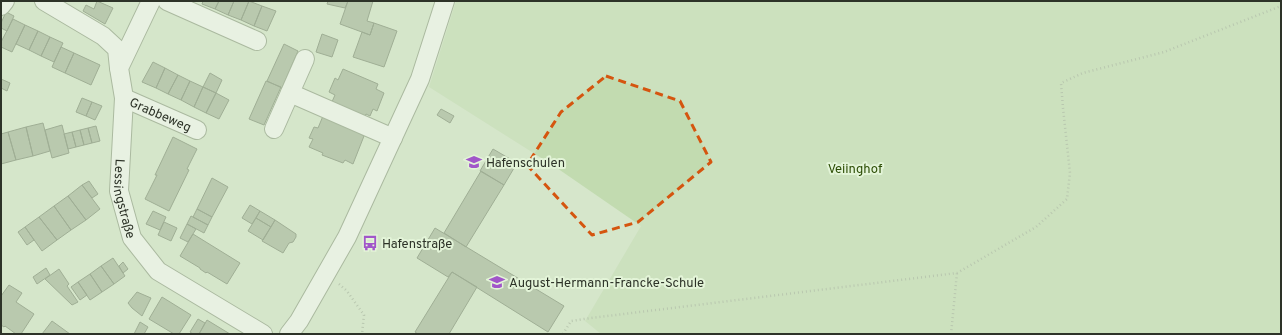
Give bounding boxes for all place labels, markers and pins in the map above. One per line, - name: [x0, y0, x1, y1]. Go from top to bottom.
- school or university icon: Hafenschulen: [465, 153, 483, 171]
- place label: Hafenschulen: [486, 156, 565, 172]
- bus stop icon: Hafenstraße: [361, 234, 379, 252]
- place label: Hafenstraße: [382, 237, 452, 253]
- school or university icon: August-Hermann-Francke-Schule: [488, 273, 506, 291]
- place label: August-Hermann-Francke-Schule: [509, 276, 704, 292]

